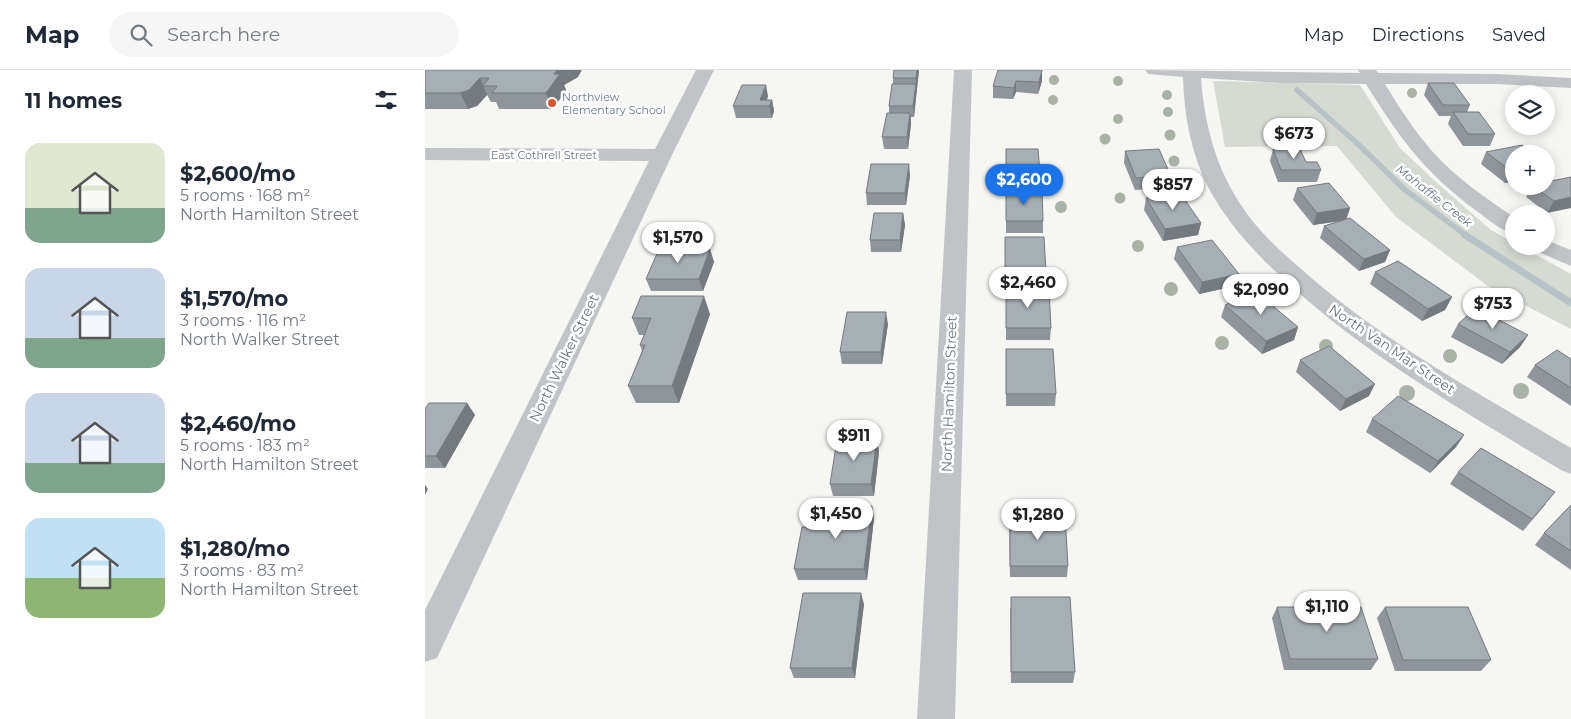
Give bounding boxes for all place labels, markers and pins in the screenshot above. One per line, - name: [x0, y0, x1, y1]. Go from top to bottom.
- place label: Northview Elementary School: [562, 90, 666, 117]
- marker: Northview Elementary School: [546, 97, 558, 109]
- pin: $673: [1264, 118, 1324, 160]
- pin: $2,600: [983, 164, 1065, 206]
- pin: $857: [1143, 168, 1203, 211]
- pin: $1,570: [637, 222, 719, 264]
- pin: $2,460: [987, 266, 1069, 309]
- pin: $2,090: [1220, 274, 1302, 316]
- pin: $753: [1463, 288, 1523, 330]
- pin: $911: [824, 420, 884, 462]
- pin: $1,450: [795, 498, 877, 540]
- pin: $1,280: [997, 498, 1079, 541]
- pin: $1,110: [1286, 590, 1368, 633]

